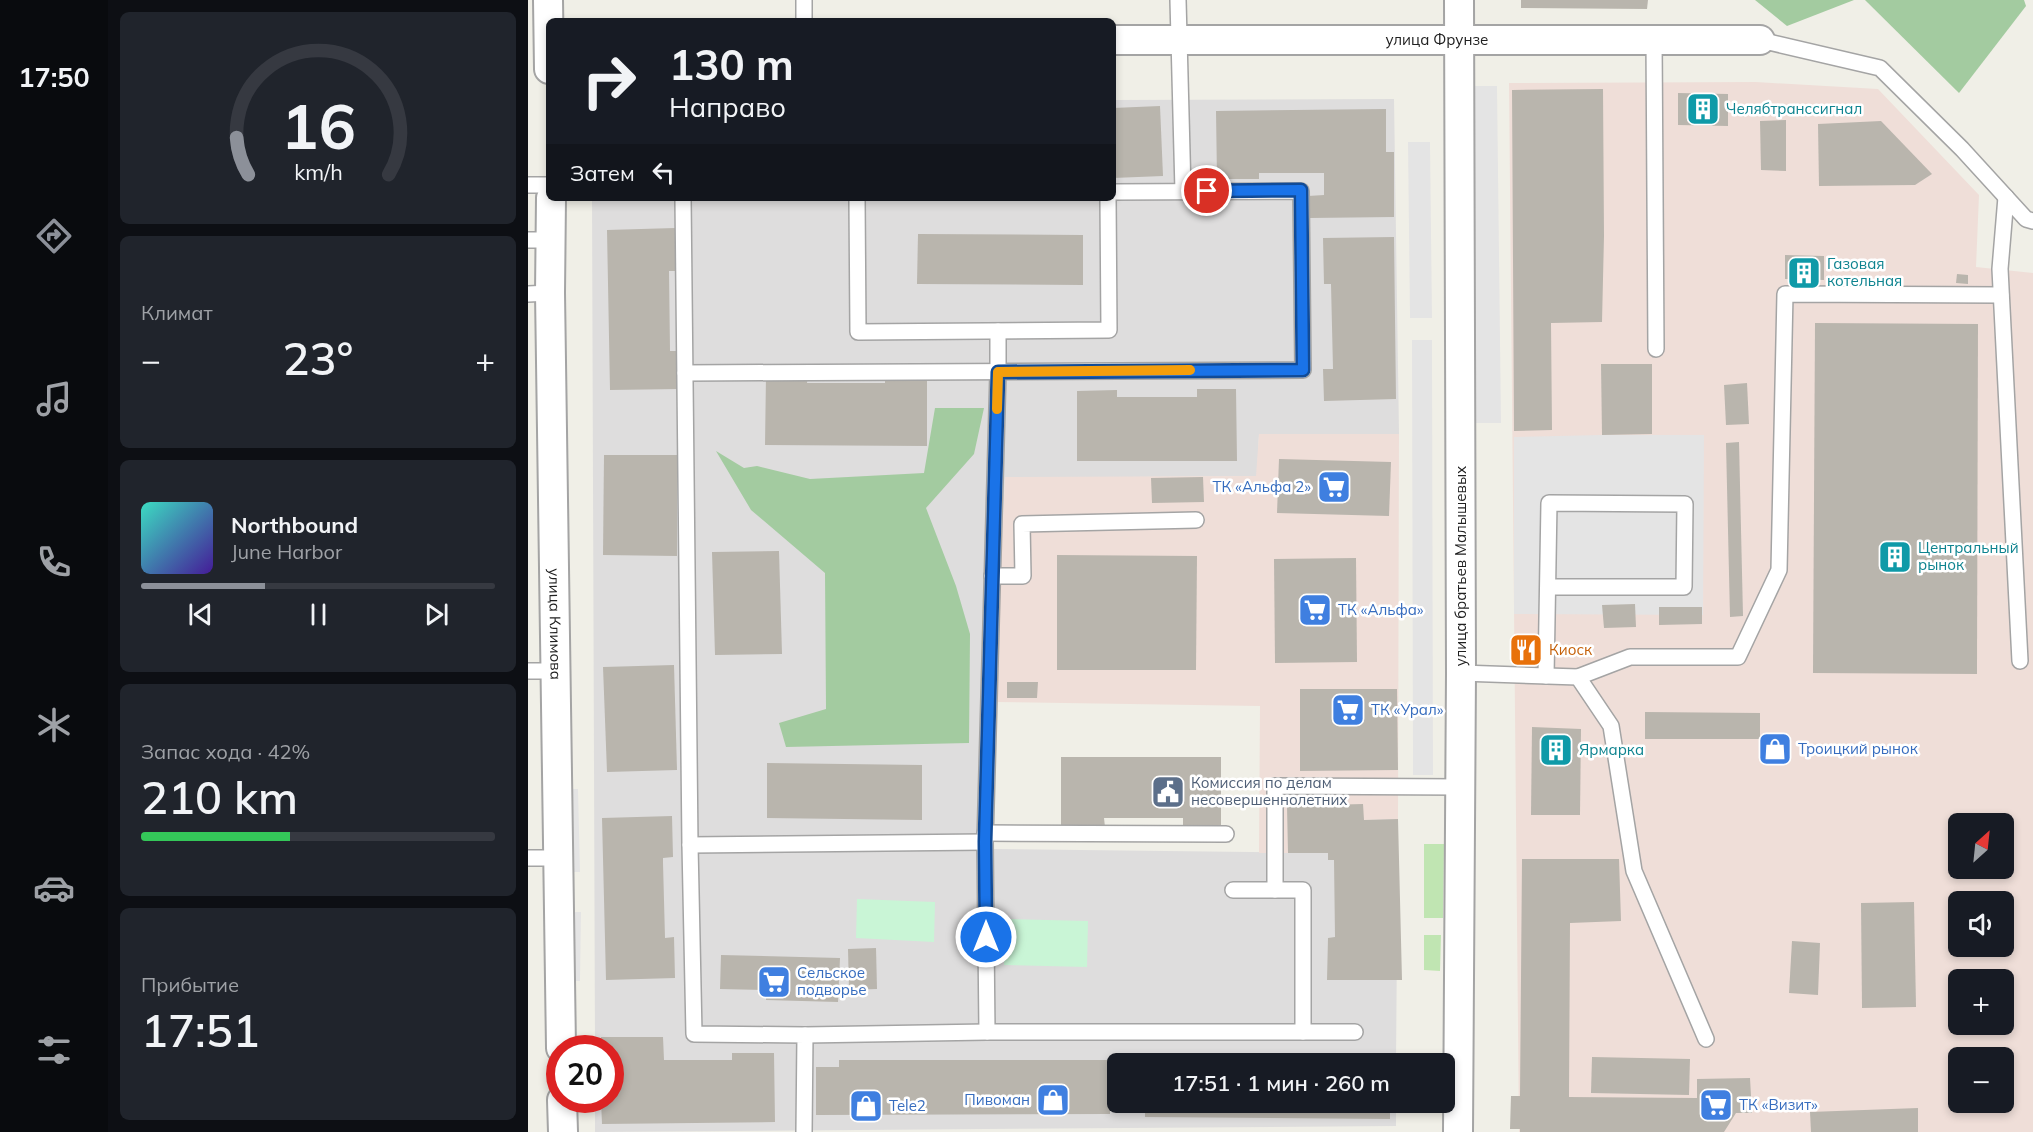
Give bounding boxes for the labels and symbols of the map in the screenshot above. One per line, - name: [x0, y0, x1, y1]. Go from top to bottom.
- street label: улица Фрунзе: [1386, 30, 1488, 49]
- building icon: Челябтранссигнал: [1685, 91, 1721, 127]
- place label: Челябтранссигнал: [1726, 99, 1862, 118]
- pin: [1181, 165, 1232, 216]
- place label: Газовая котельная: [1827, 254, 1902, 290]
- building icon: Газовая котельная: [1786, 255, 1822, 291]
- street label: улица братьев Малышевых: [1451, 466, 1470, 666]
- supermarket icon: ТК «Альфа 2»: [1316, 469, 1352, 505]
- place label: ТК «Альфа 2»: [1213, 477, 1311, 496]
- place label: Центральный рынок: [1918, 538, 2019, 574]
- building icon: Центральный рынок: [1877, 539, 1913, 575]
- street label: улица Климова: [545, 568, 566, 680]
- supermarket icon: ТК «Альфа»: [1297, 592, 1333, 628]
- place label: ТК «Альфа»: [1338, 600, 1424, 619]
- restaurant icon: Киоск: [1508, 632, 1544, 668]
- place label: Киоск: [1549, 640, 1593, 659]
- supermarket icon: ТК «Урал»: [1330, 692, 1366, 728]
- place label: ТК «Урал»: [1371, 700, 1444, 719]
- shop icon: Троицкий рынок: [1757, 731, 1793, 767]
- building icon: Ярмарка: [1538, 732, 1574, 768]
- place label: Троицкий рынок: [1798, 739, 1919, 758]
- place label: Ярмарка: [1579, 740, 1644, 759]
- place label: Комиссия по делам несовершеннолетних: [1191, 773, 1347, 809]
- public building icon: Комиссия по делам несовершеннолетних: [1150, 774, 1186, 810]
- north arrow: [1948, 813, 2014, 879]
- position arrow: [954, 905, 1018, 969]
- place label: Сельское подворье: [797, 963, 867, 999]
- supermarket icon: Сельское подворье: [756, 964, 792, 1000]
- speed limit sign: 20: [546, 1035, 624, 1113]
- shop icon: Пивоман: [1035, 1082, 1071, 1118]
- supermarket icon: ТК «Визит»: [1698, 1087, 1734, 1123]
- shop icon: Tele2: [848, 1088, 884, 1124]
- place label: Пивоман: [964, 1090, 1030, 1109]
- place label: ТК «Визит»: [1739, 1095, 1818, 1114]
- place label: Tele2: [889, 1096, 926, 1115]

